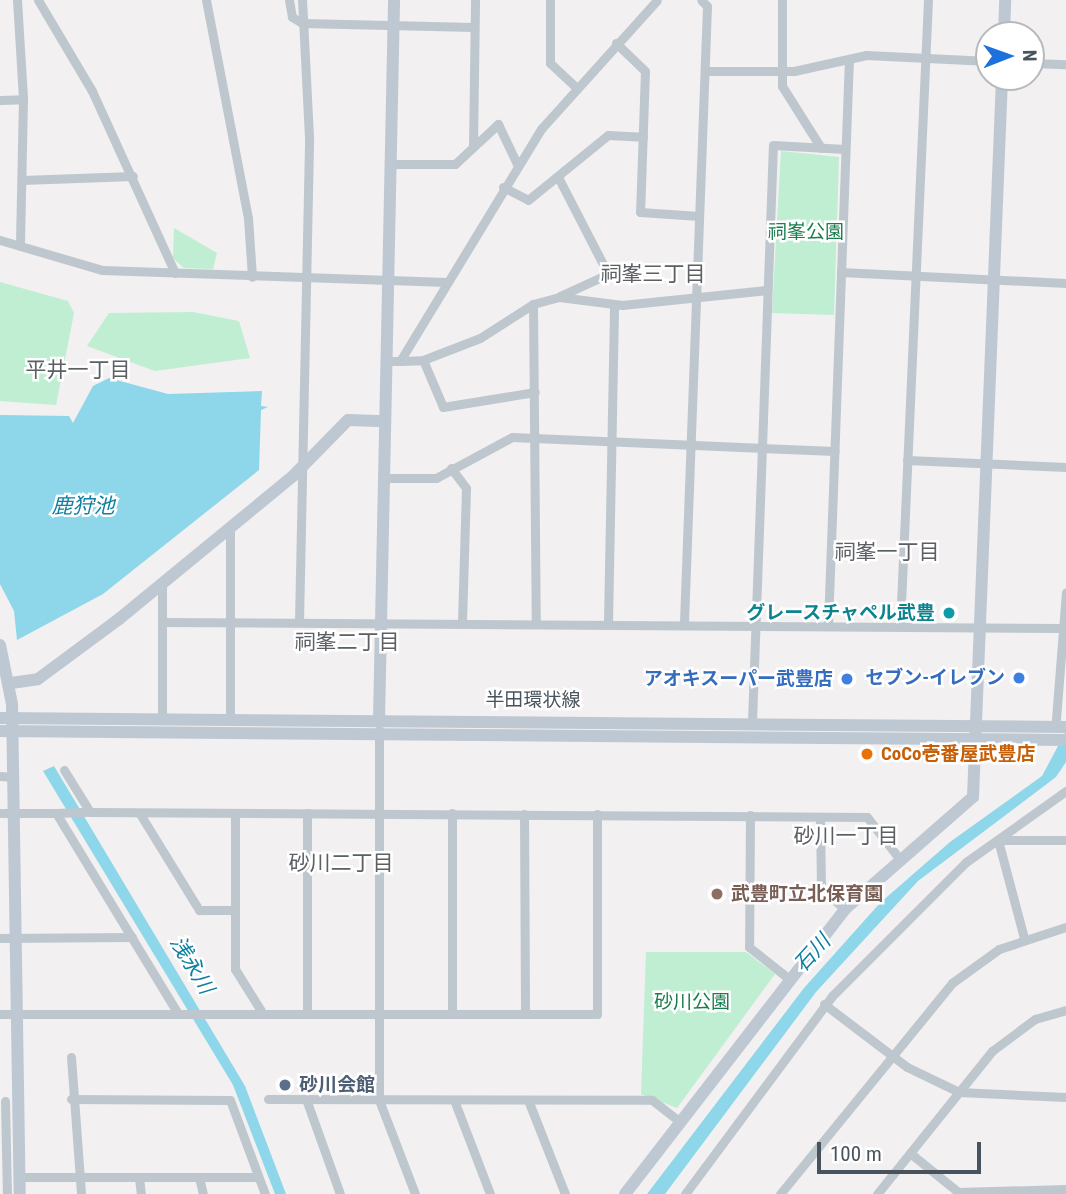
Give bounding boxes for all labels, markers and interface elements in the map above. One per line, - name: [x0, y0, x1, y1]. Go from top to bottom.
- north arrow: [975, 21, 1045, 91]
- text: N: [1018, 50, 1041, 62]
- park label: 祠峯公園: [768, 221, 844, 243]
- district label: 祠峯三丁目: [601, 261, 705, 287]
- district label: 平井一丁目: [26, 357, 130, 383]
- water label: 鹿狩池: [52, 493, 114, 519]
- district label: 祠峯一丁目: [835, 539, 939, 565]
- place label: グレースチャペル武豊: [745, 602, 935, 624]
- marker: グレースチャペル武豊: [941, 605, 957, 621]
- district label: 祠峯二丁目: [295, 629, 399, 655]
- place label: セブン-イレブン: [865, 667, 1005, 689]
- place label: アオキスーパー武豊店: [643, 668, 833, 690]
- marker: セブン-イレブン: [1011, 670, 1027, 686]
- marker: アオキスーパー武豊店: [839, 671, 855, 687]
- street label: 半田環状線: [486, 689, 580, 711]
- place label: CoCo壱番屋武豊店: [881, 743, 1036, 765]
- marker: CoCo壱番屋武豊店: [859, 746, 875, 762]
- district label: 砂川一丁目: [794, 823, 898, 849]
- district label: 砂川二丁目: [289, 850, 393, 876]
- place label: 武豊町立北保育園: [731, 883, 883, 905]
- marker: 武豊町立北保育園: [709, 886, 725, 902]
- water label: 石川: [789, 929, 835, 977]
- water label: 浅永川: [165, 932, 219, 998]
- park label: 砂川公園: [654, 991, 730, 1013]
- place label: 砂川会館: [299, 1074, 375, 1096]
- marker: 砂川会館: [277, 1077, 293, 1093]
- scale bar: [821, 1128, 986, 1172]
- text: 100 m: [830, 1142, 882, 1166]

